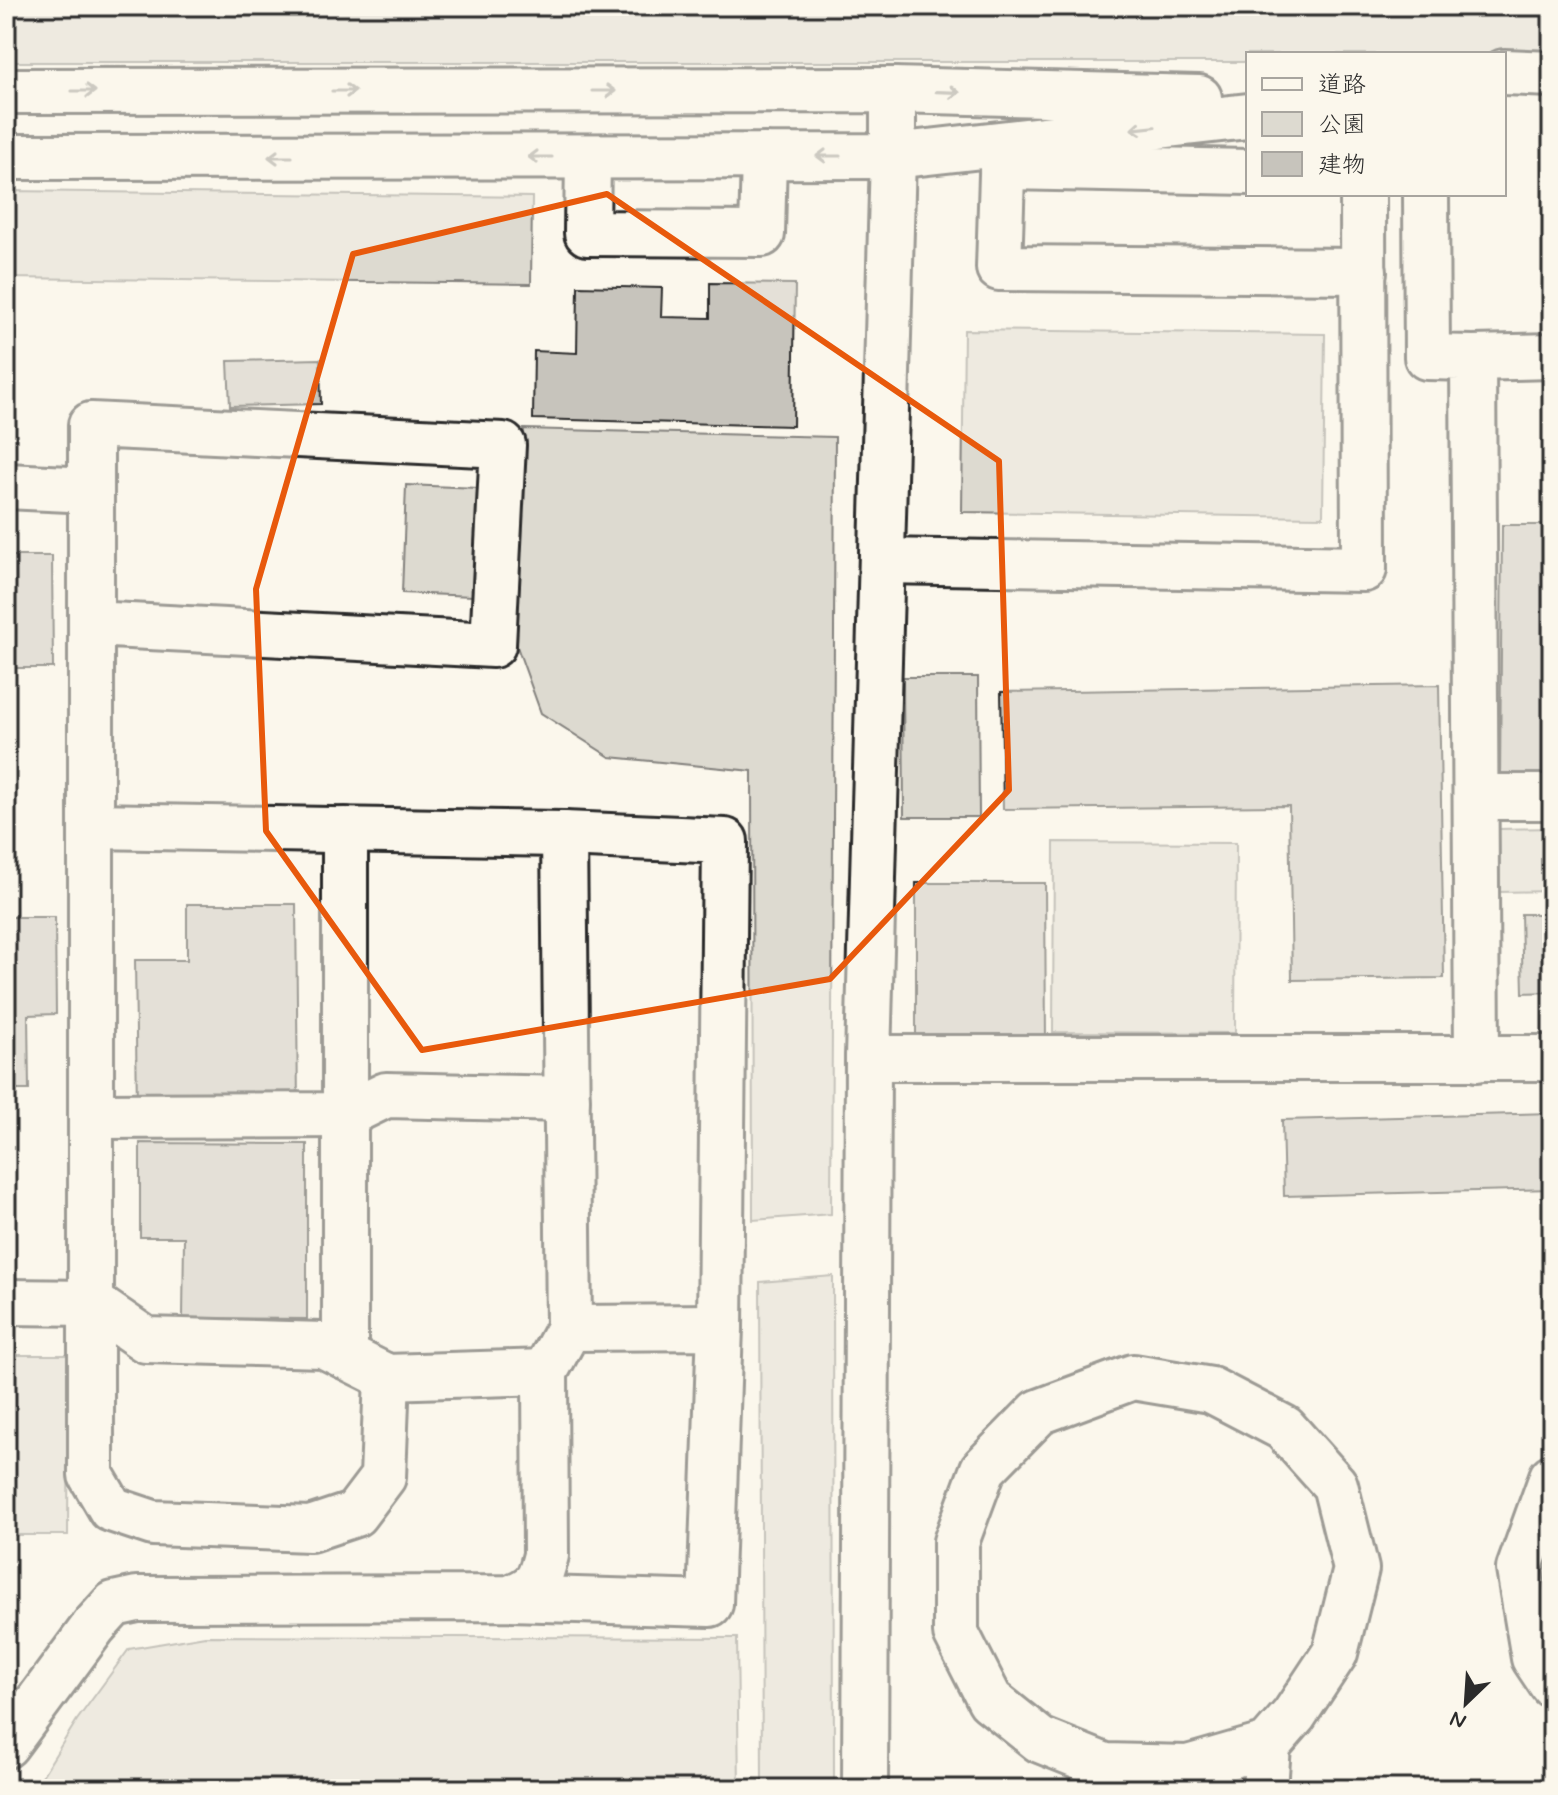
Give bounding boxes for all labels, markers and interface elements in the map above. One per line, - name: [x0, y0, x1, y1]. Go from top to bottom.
- legend: [1246, 52, 1506, 196]
- text: 道路: [1318, 70, 1366, 101]
- one-way arrow: [70, 83, 97, 99]
- one-way arrow: [330, 83, 357, 99]
- one-way arrow: [590, 83, 617, 99]
- one-way arrow: [934, 84, 961, 99]
- text: 公園: [1318, 110, 1366, 141]
- one-way arrow: [1130, 120, 1157, 135]
- one-way arrow: [815, 148, 842, 164]
- one-way arrow: [267, 149, 294, 165]
- one-way arrow: [527, 149, 554, 165]
- text: 建物: [1318, 150, 1366, 181]
- north arrow: [1426, 1663, 1506, 1743]
- text: N: [1446, 1704, 1471, 1735]

